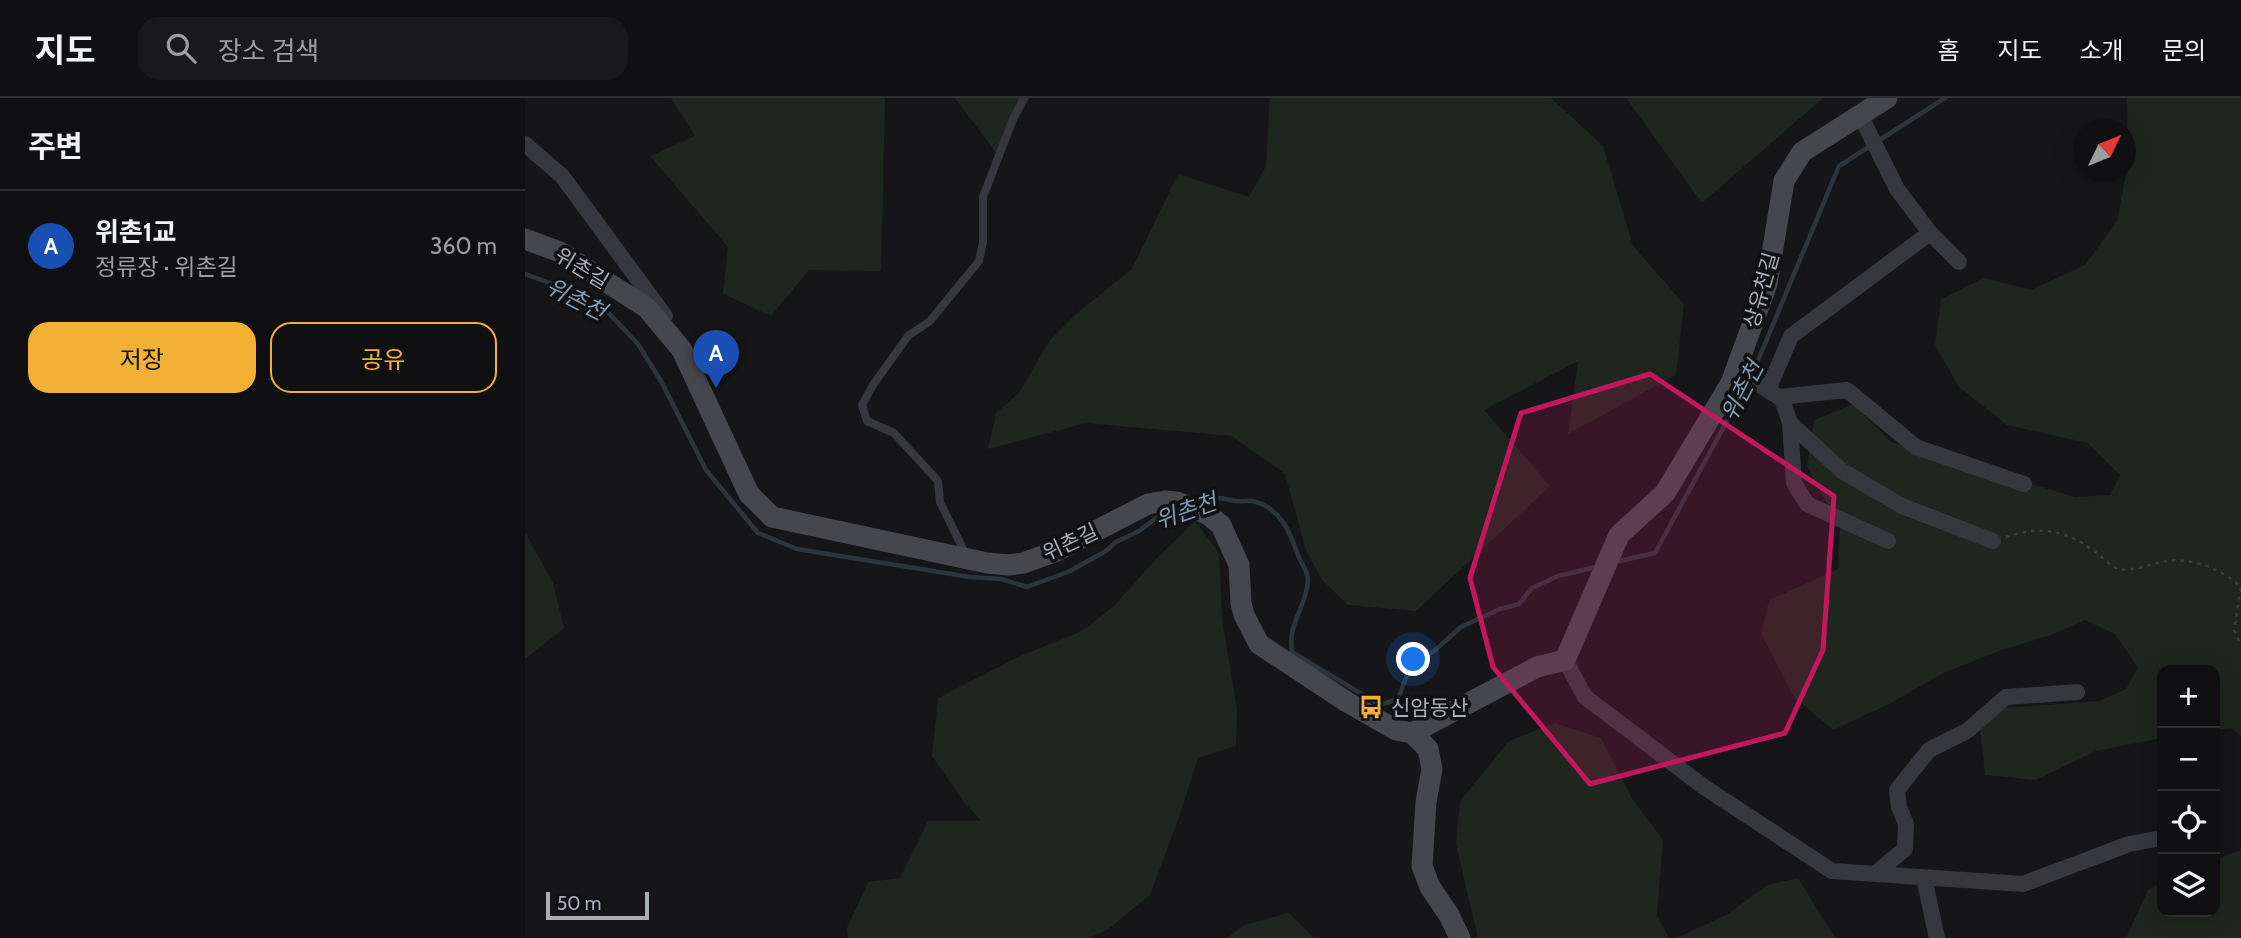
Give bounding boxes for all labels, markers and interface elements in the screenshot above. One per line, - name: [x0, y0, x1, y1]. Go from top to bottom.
- search box: [138, 17, 628, 80]
- icon: search: [162, 29, 200, 67]
- text: 지도: [35, 30, 96, 70]
- text: 장소 검색: [218, 35, 319, 67]
- text: 홈: [1937, 36, 1959, 65]
- text: 지도: [1997, 36, 2042, 65]
- text: 소개: [2080, 36, 2124, 65]
- text: 문의: [2162, 36, 2206, 65]
- north arrow: [2073, 119, 2136, 182]
- text: 주변: [28, 128, 83, 165]
- text: 위촌1교: [95, 216, 176, 248]
- text: A: [44, 232, 58, 260]
- text: 360 m: [430, 232, 497, 260]
- street label: 위촌길: [551, 242, 613, 294]
- street label: 상유천길: [1738, 249, 1784, 331]
- text: 정류장 · 위촌길: [95, 253, 238, 281]
- water label: 위촌천: [541, 272, 613, 327]
- button: 저장: [28, 322, 256, 393]
- button: 공유: [270, 322, 497, 393]
- pin: A: [693, 330, 739, 388]
- water label: 위촌천: [1715, 354, 1770, 426]
- water label: 위촌천: [1151, 487, 1223, 535]
- street label: 위촌길: [1038, 518, 1102, 566]
- your location: [1396, 642, 1430, 676]
- map controls: [2157, 665, 2220, 917]
- button: +: [2157, 665, 2220, 728]
- bus stop icon: 신암동산: [1357, 693, 1385, 721]
- place label: 신암동산: [1391, 695, 1468, 720]
- button: −: [2157, 728, 2220, 791]
- button: locate: [2157, 791, 2220, 854]
- button: layers: [2157, 854, 2220, 917]
- scale bar: [546, 889, 649, 921]
- text: 50 m: [557, 892, 601, 915]

